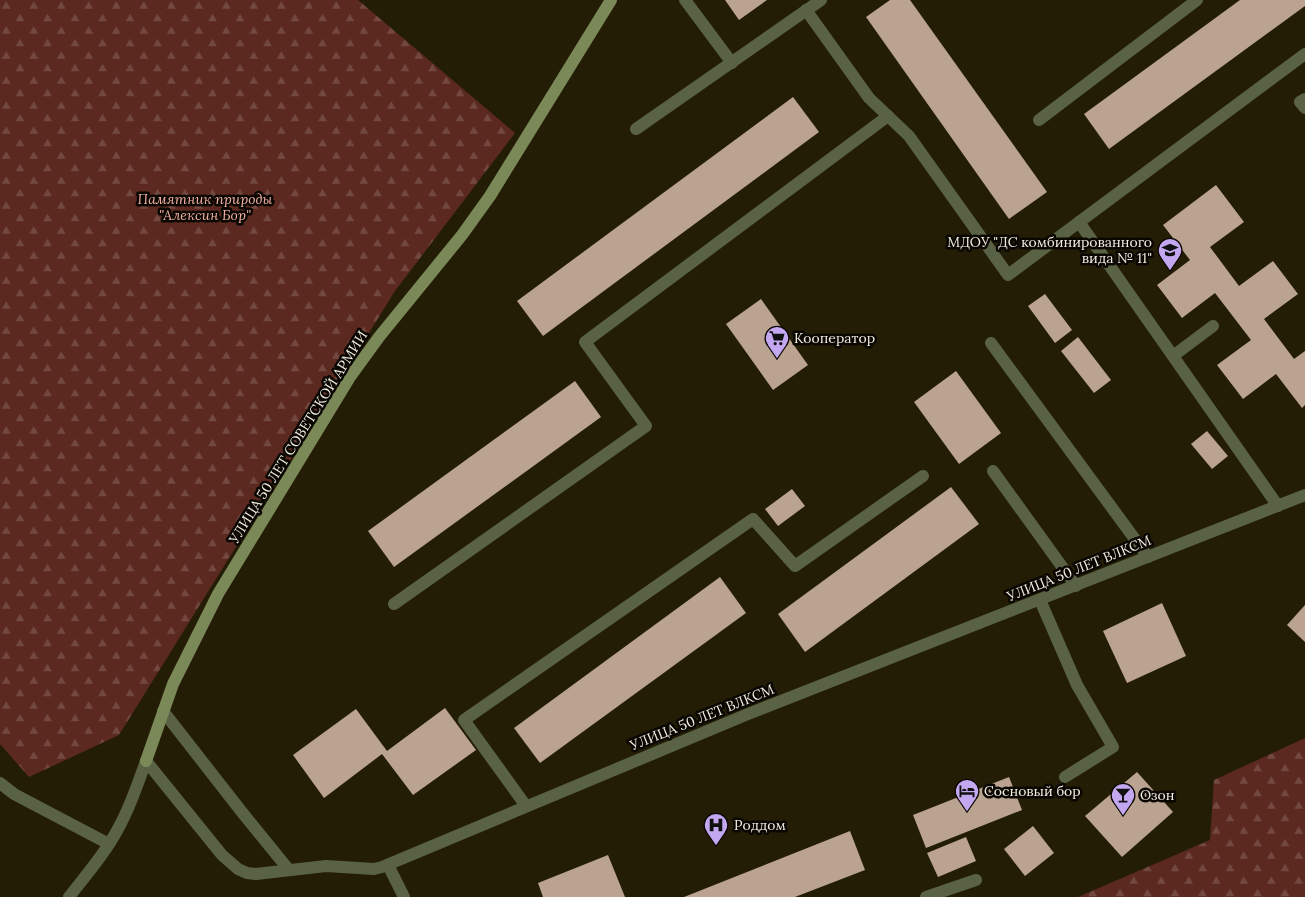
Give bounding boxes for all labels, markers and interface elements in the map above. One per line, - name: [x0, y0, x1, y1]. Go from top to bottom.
- park label: Памятник природы "Алексин Бор": [138, 190, 272, 224]
- place label: МДОУ "ДС комбинированного вида № 11": [947, 233, 1152, 267]
- school or university icon: МДОУ "ДС комбинированного вида № 11": [1157, 237, 1183, 271]
- supermarket icon: Кооператор: [764, 325, 790, 359]
- street label: УЛИЦА 50 ЛЕТ СОВЕТСКОЙ АРМИИ: [224, 327, 371, 548]
- place label: Кооператор: [794, 329, 875, 347]
- street label: УЛИЦА 50 ЛЕТ ВЛКСМ: [1003, 531, 1154, 606]
- street label: УЛИЦА 50 ЛЕТ ВЛКСМ: [626, 680, 777, 755]
- hotel icon: Сосновый бор: [954, 778, 980, 812]
- place label: Сосновый бор: [984, 782, 1081, 800]
- bar icon: Озон: [1110, 782, 1136, 816]
- place label: Озон: [1140, 786, 1175, 804]
- hospital icon: Роддом: [703, 812, 729, 846]
- place label: Роддом: [734, 816, 786, 834]

